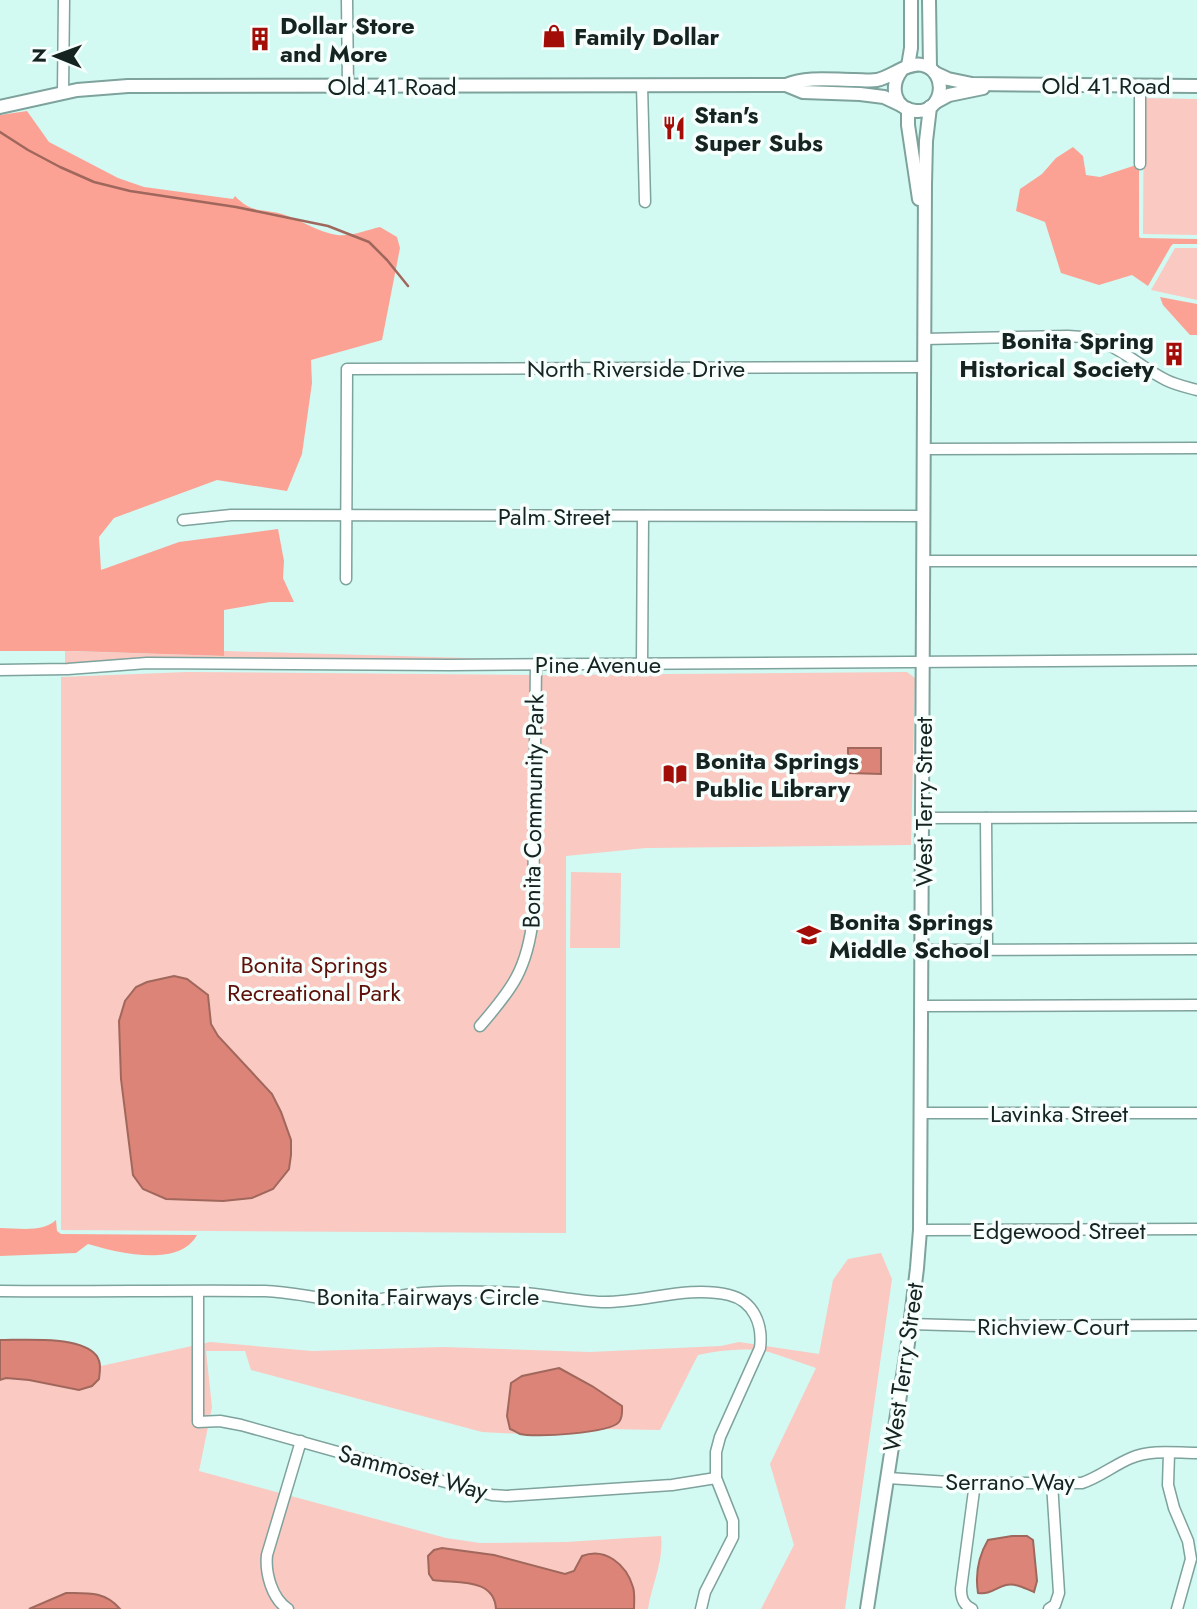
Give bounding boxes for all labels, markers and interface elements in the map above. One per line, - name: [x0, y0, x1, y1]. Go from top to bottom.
- place label: Dollar Store and More: [280, 8, 415, 71]
- place label: Family Dollar: [574, 19, 720, 54]
- north arrow: [21, 21, 91, 91]
- shop icon: Family Dollar: [540, 22, 568, 50]
- building icon: Dollar Store and More: [246, 25, 274, 53]
- text: N: [26, 48, 53, 63]
- street label: Old 41 Road: [1041, 68, 1171, 103]
- street label: Old 41 Road: [327, 69, 457, 104]
- place label: Stan's Super Subs: [694, 97, 823, 160]
- restaurant icon: Stan's Super Subs: [660, 114, 688, 142]
- place label: Bonita Spring Historical Society: [959, 323, 1154, 386]
- building icon: Bonita Spring Historical Society: [1160, 340, 1188, 368]
- street label: North Riverside Drive: [527, 351, 745, 386]
- street label: Palm Street: [498, 499, 611, 534]
- street label: Pine Avenue: [535, 647, 661, 682]
- street label: Bonita Community Park: [513, 693, 553, 929]
- street label: West Terry Street: [906, 717, 941, 887]
- place label: Bonita Springs Public Library: [695, 743, 859, 806]
- library icon: Bonita Springs Public Library: [661, 760, 689, 788]
- place label: Bonita Springs Middle School: [829, 904, 993, 967]
- school or university icon: Bonita Springs Middle School: [795, 921, 823, 949]
- park label: Bonita Springs Recreational Park: [227, 947, 401, 1010]
- street label: Lavinka Street: [990, 1096, 1128, 1131]
- street label: Edgewood Street: [973, 1213, 1146, 1248]
- street label: Bonita Fairways Circle: [317, 1279, 539, 1314]
- street label: West Terry Street: [874, 1280, 932, 1454]
- street label: Richview Court: [977, 1309, 1129, 1344]
- street label: Sammoset Way: [334, 1435, 492, 1509]
- street label: Serrano Way: [945, 1464, 1075, 1499]

